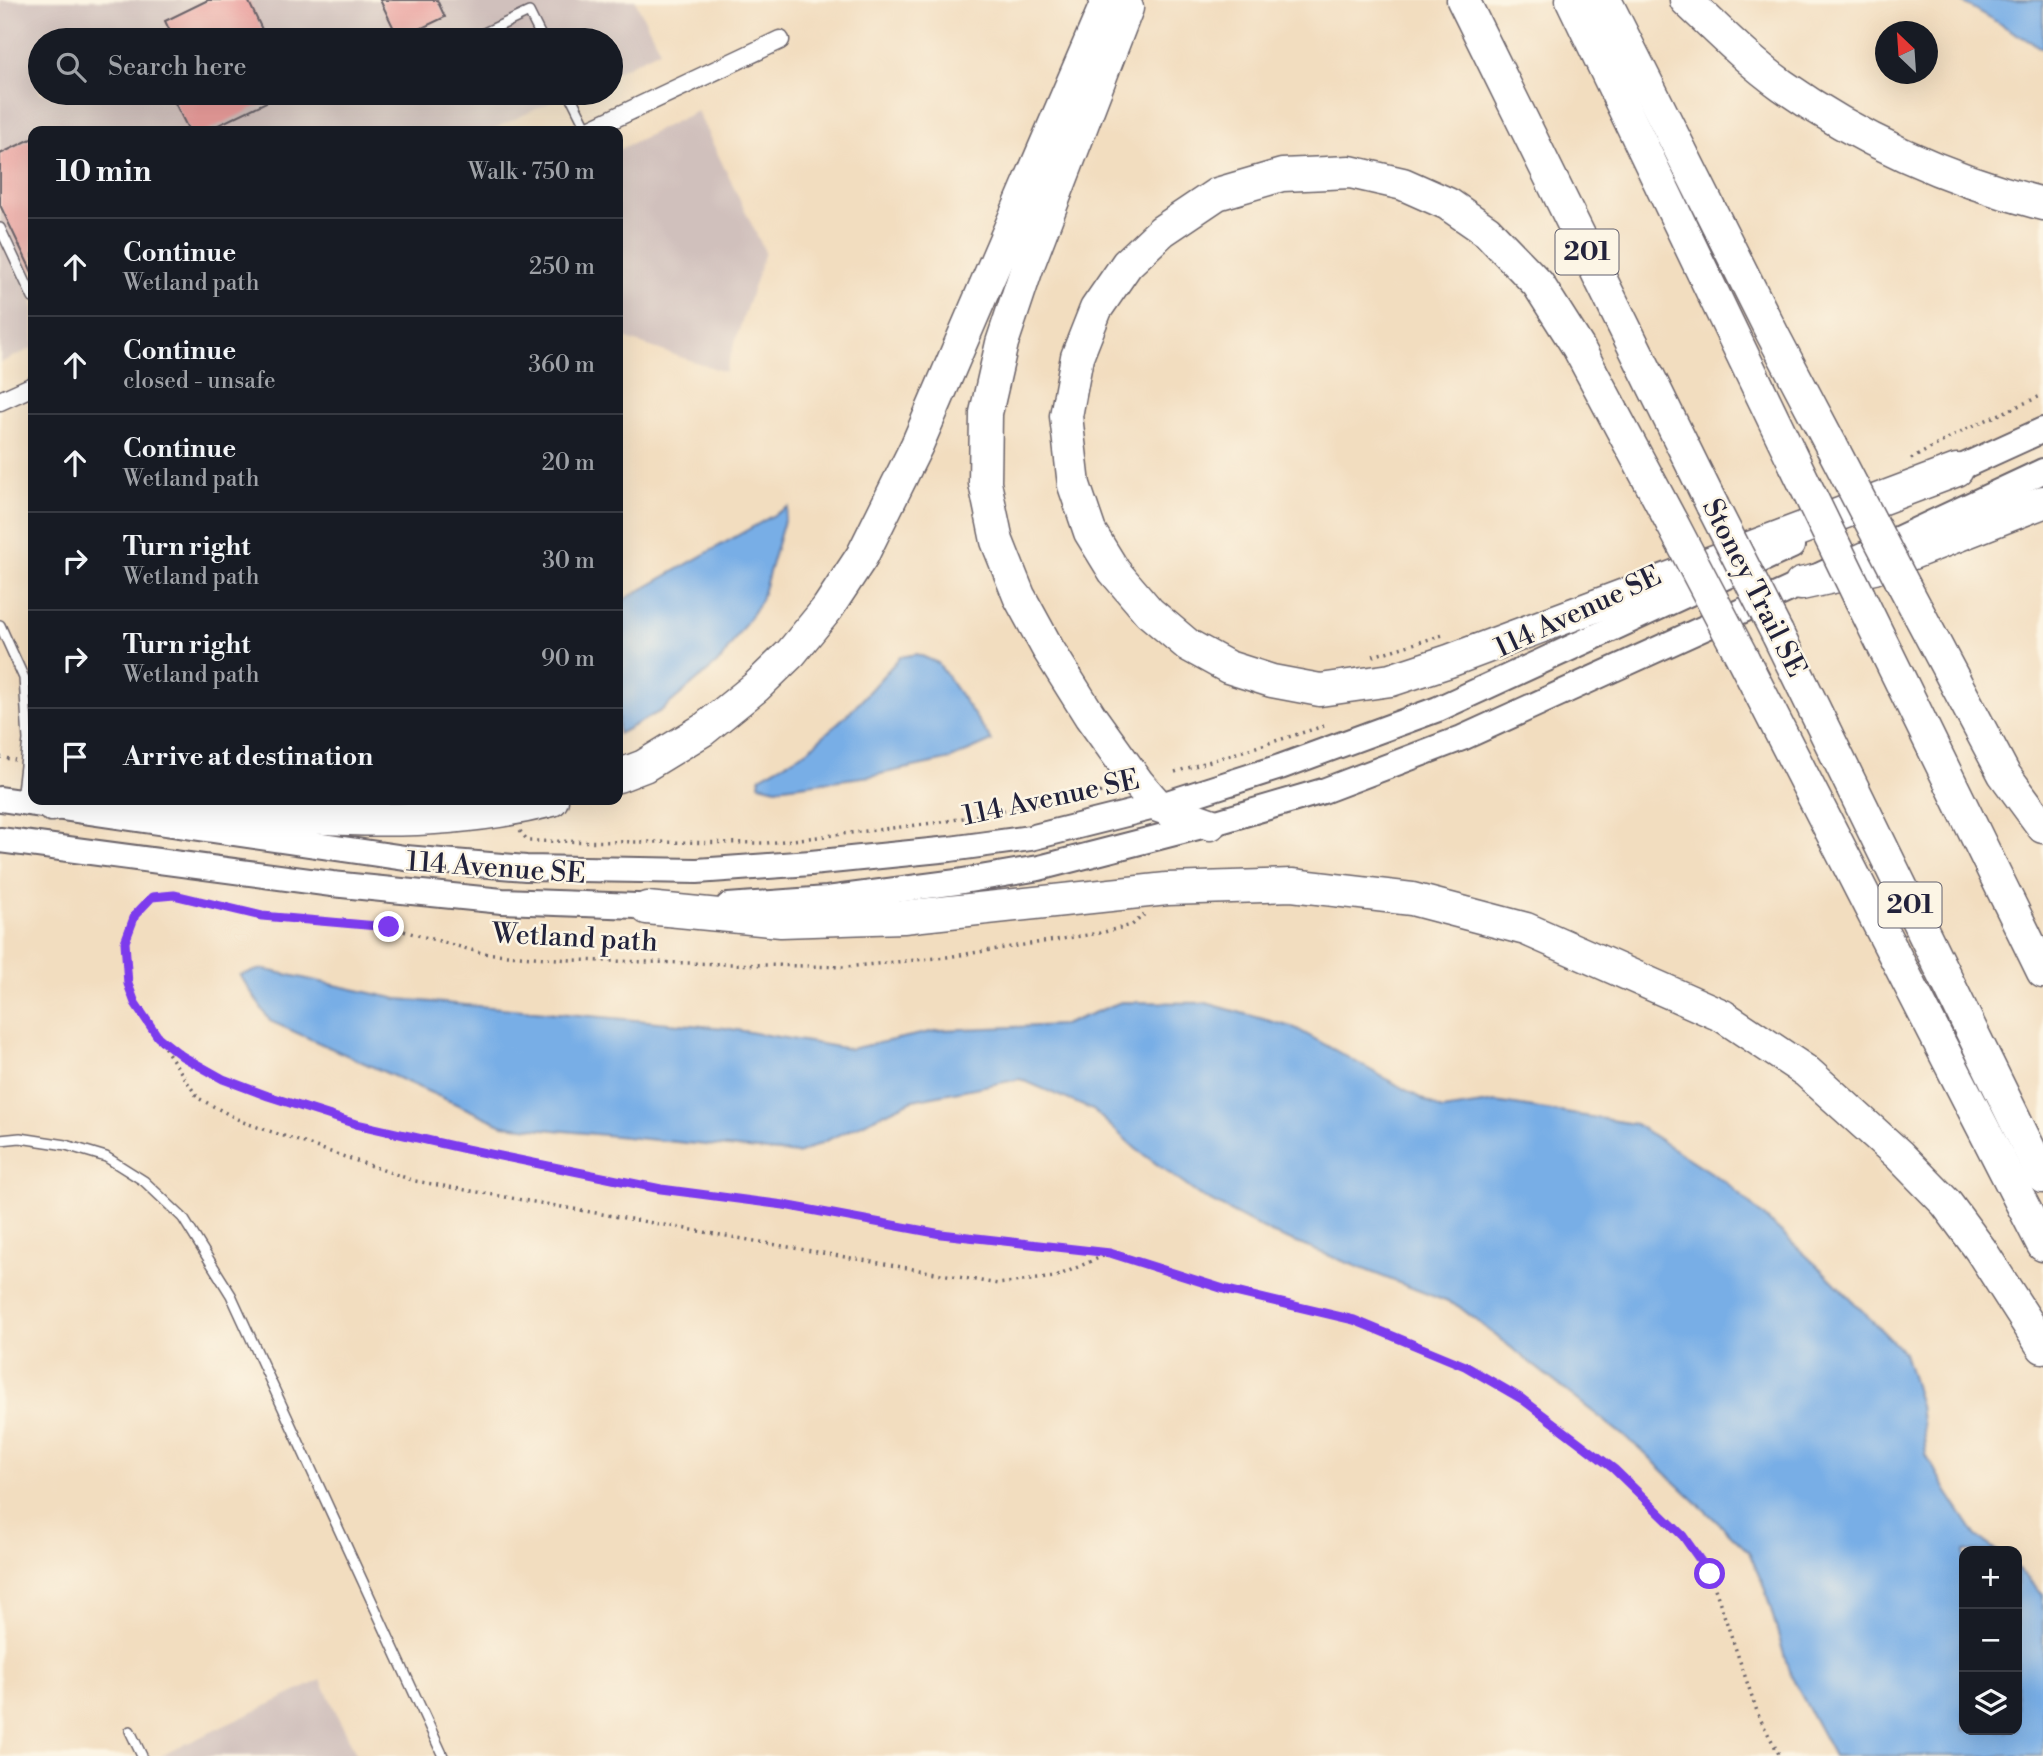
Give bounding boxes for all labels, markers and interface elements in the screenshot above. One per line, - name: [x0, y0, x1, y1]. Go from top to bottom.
- north arrow: [1875, 21, 1938, 84]
- search box: [28, 28, 623, 105]
- icon: search: [52, 48, 90, 86]
- text: Search here: [108, 51, 247, 83]
- text: 10 min: [56, 153, 151, 191]
- text: Walk · 750 m: [468, 158, 595, 186]
- road number: 201: [1556, 230, 1618, 274]
- text: Continue: [123, 237, 236, 269]
- icon: ahead: [56, 248, 94, 286]
- text: 250 m: [529, 253, 595, 281]
- text: Wetland path: [123, 269, 259, 297]
- text: Continue: [123, 335, 236, 367]
- icon: ahead: [56, 346, 94, 384]
- text: 360 m: [528, 351, 595, 379]
- text: closed - unsafe: [123, 367, 276, 395]
- text: Continue: [123, 433, 236, 465]
- icon: ahead: [56, 444, 94, 482]
- text: 20 m: [542, 449, 595, 477]
- text: Wetland path: [123, 465, 259, 493]
- street label: Stoney Trail SE: [1694, 493, 1814, 683]
- text: Turn right: [123, 531, 251, 563]
- icon: right: [56, 542, 94, 580]
- text: 30 m: [542, 547, 595, 575]
- street label: 114 Avenue SE: [1489, 558, 1667, 666]
- text: Wetland path: [123, 563, 259, 591]
- text: Turn right: [123, 629, 251, 661]
- icon: right: [56, 640, 94, 678]
- text: 90 m: [541, 645, 595, 673]
- text: Wetland path: [123, 661, 259, 689]
- icon: arrive: [56, 738, 94, 776]
- text: Arrive at destination: [123, 741, 373, 773]
- street label: 114 Avenue SE: [959, 762, 1143, 834]
- street label: 114 Avenue SE: [405, 844, 587, 892]
- road number: 201: [1878, 882, 1941, 928]
- route end: [373, 911, 404, 942]
- street label: Wetland path: [490, 916, 659, 960]
- map controls: [1959, 1546, 2022, 1735]
- button: +: [1959, 1546, 2022, 1609]
- route start: [1694, 1558, 1725, 1589]
- button: −: [1959, 1609, 2022, 1672]
- button: layers: [1959, 1672, 2022, 1735]

